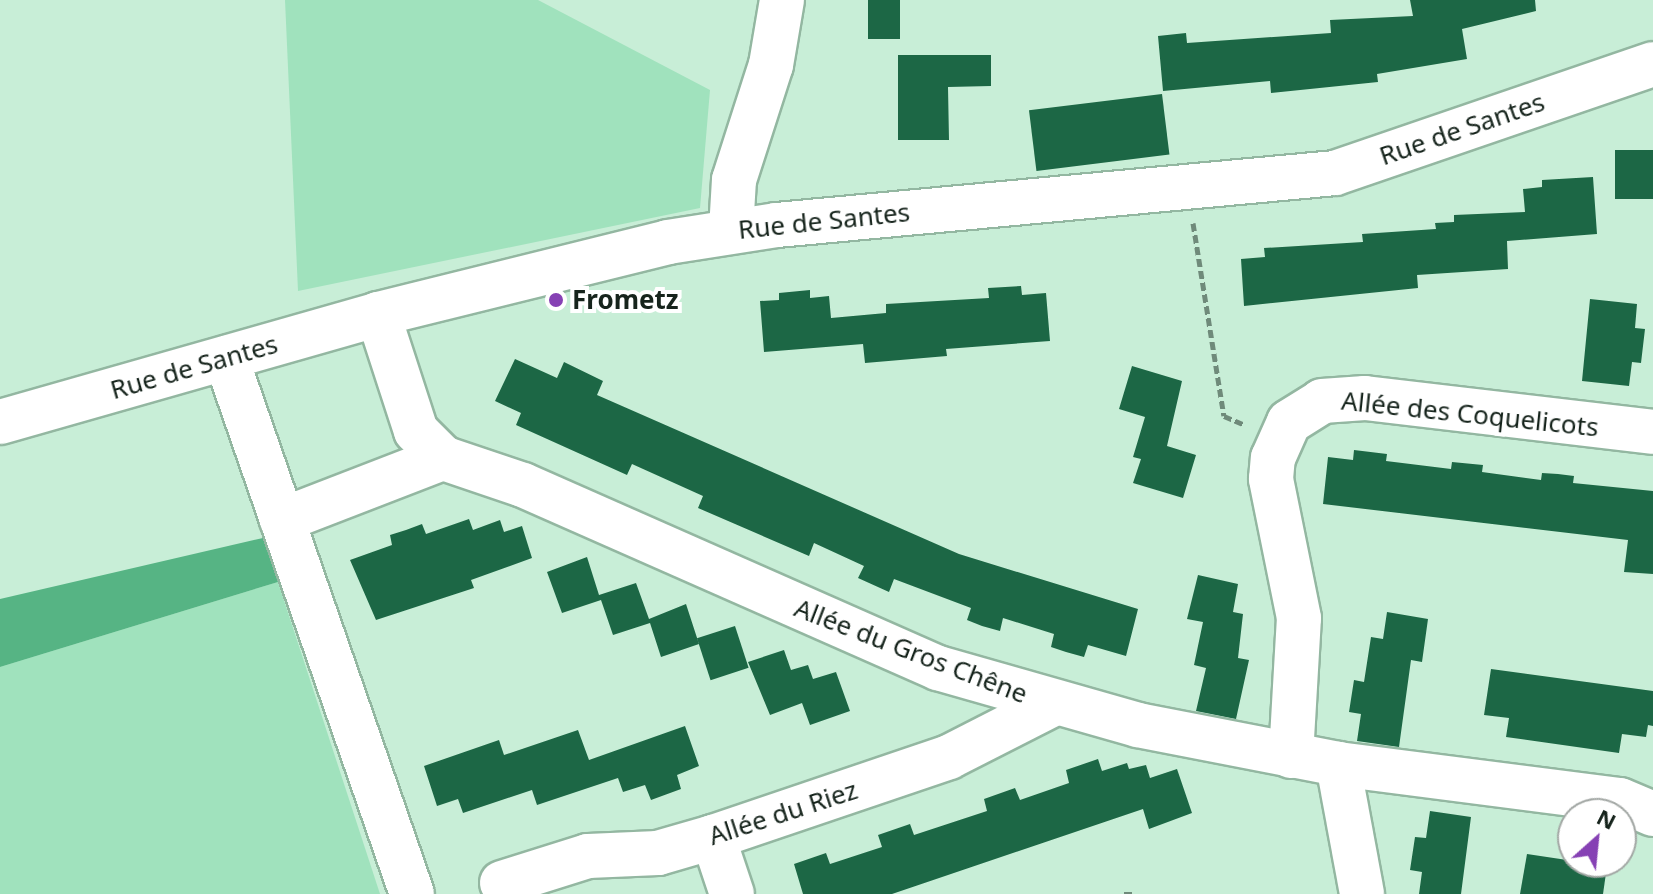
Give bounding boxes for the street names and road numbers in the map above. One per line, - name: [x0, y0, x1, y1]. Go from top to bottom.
- street label: Rue de Santes: [1375, 86, 1549, 172]
- street label: Rue de Santes: [737, 196, 911, 246]
- street label: Rue de Santes: [107, 328, 281, 406]
- street label: Allée des Coquelicots: [1340, 385, 1600, 443]
- street label: Allée du Gros Chêne: [790, 592, 1032, 710]
- street label: Allée du Riez: [705, 774, 861, 852]

